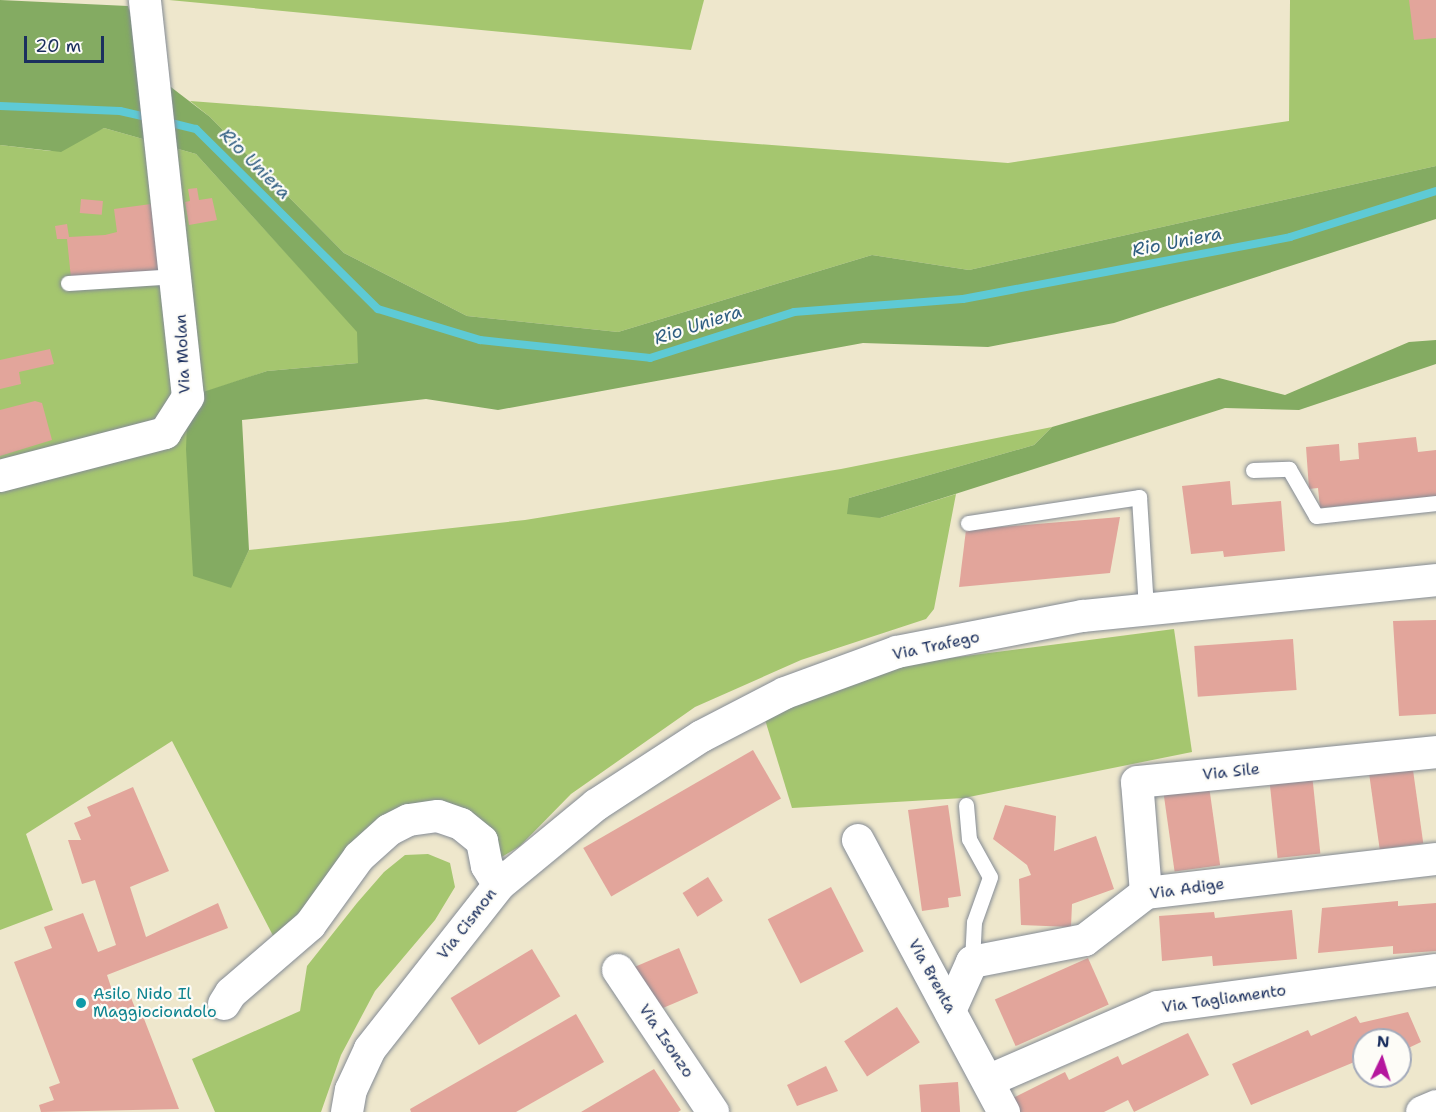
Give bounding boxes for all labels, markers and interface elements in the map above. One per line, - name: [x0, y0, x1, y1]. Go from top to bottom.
- scale bar: [27, 24, 106, 62]
- text: 20 m: [35, 34, 81, 58]
- water label: Rio Uniera: [215, 124, 295, 204]
- water label: Rio Uniera: [1130, 223, 1224, 261]
- water label: Rio Uniera: [651, 301, 745, 349]
- street label: Via Molan: [171, 314, 195, 394]
- street label: Via Trafego: [891, 627, 981, 665]
- street label: Via Sile: [1201, 759, 1261, 785]
- street label: Via Adige: [1148, 874, 1226, 904]
- street label: Via Cismon: [433, 884, 501, 964]
- street label: Via Brenta: [904, 936, 960, 1016]
- street label: Via Tagliamento: [1161, 981, 1287, 1017]
- place label: Asilo Nido Il Maggiociondolo: [93, 984, 217, 1022]
- marker: Asilo Nido Il Maggiociondolo: [74, 996, 88, 1010]
- street label: Via Isonzo: [634, 1001, 698, 1081]
- north arrow: [1352, 1028, 1412, 1088]
- text: N: [1376, 1031, 1390, 1052]

